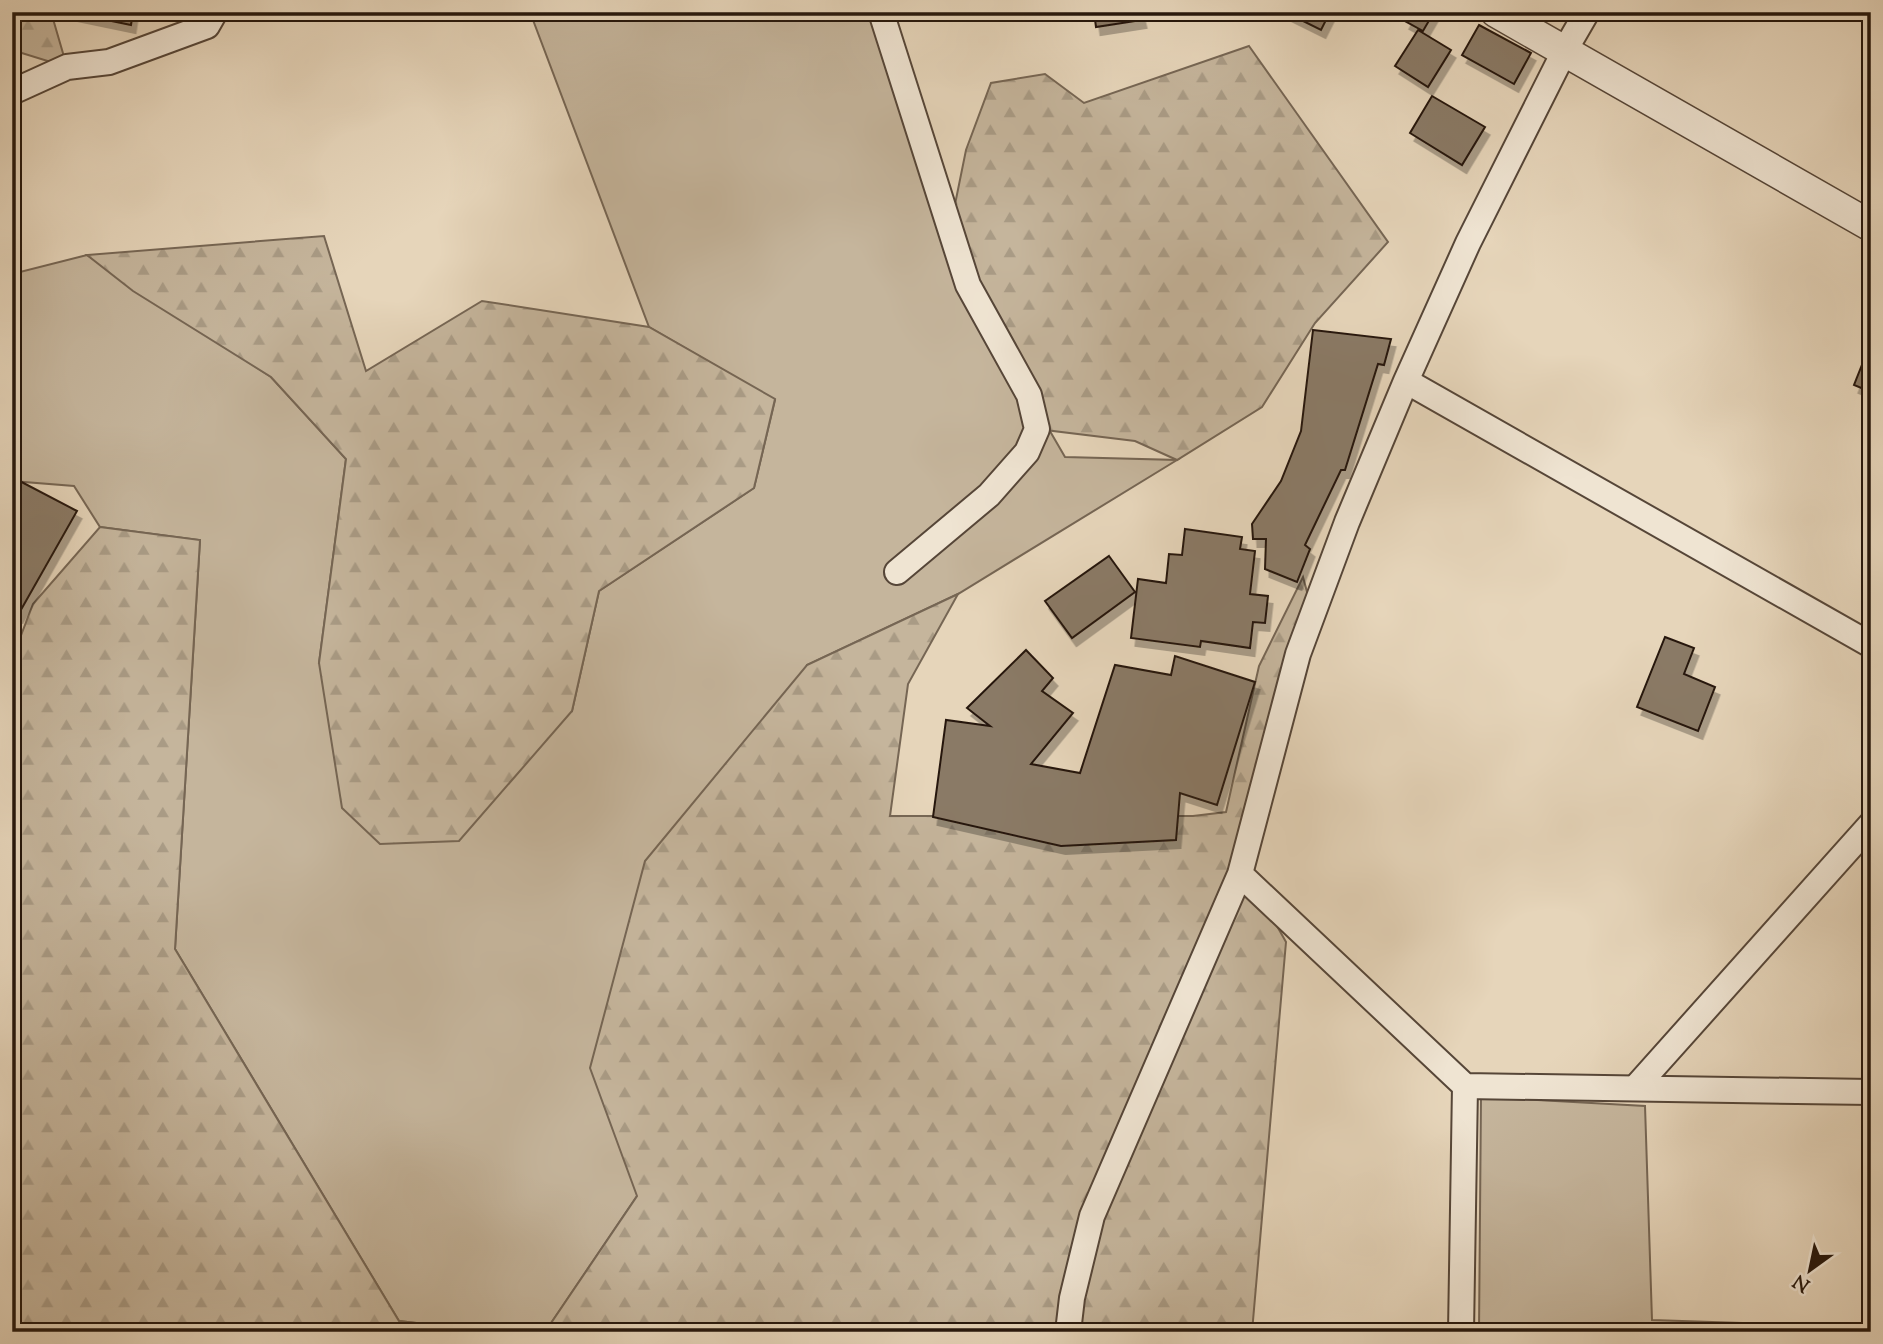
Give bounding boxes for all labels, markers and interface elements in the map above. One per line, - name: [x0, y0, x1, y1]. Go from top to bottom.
- north arrow: [1774, 1236, 1844, 1306]
- text: N: [1788, 1267, 1816, 1298]

